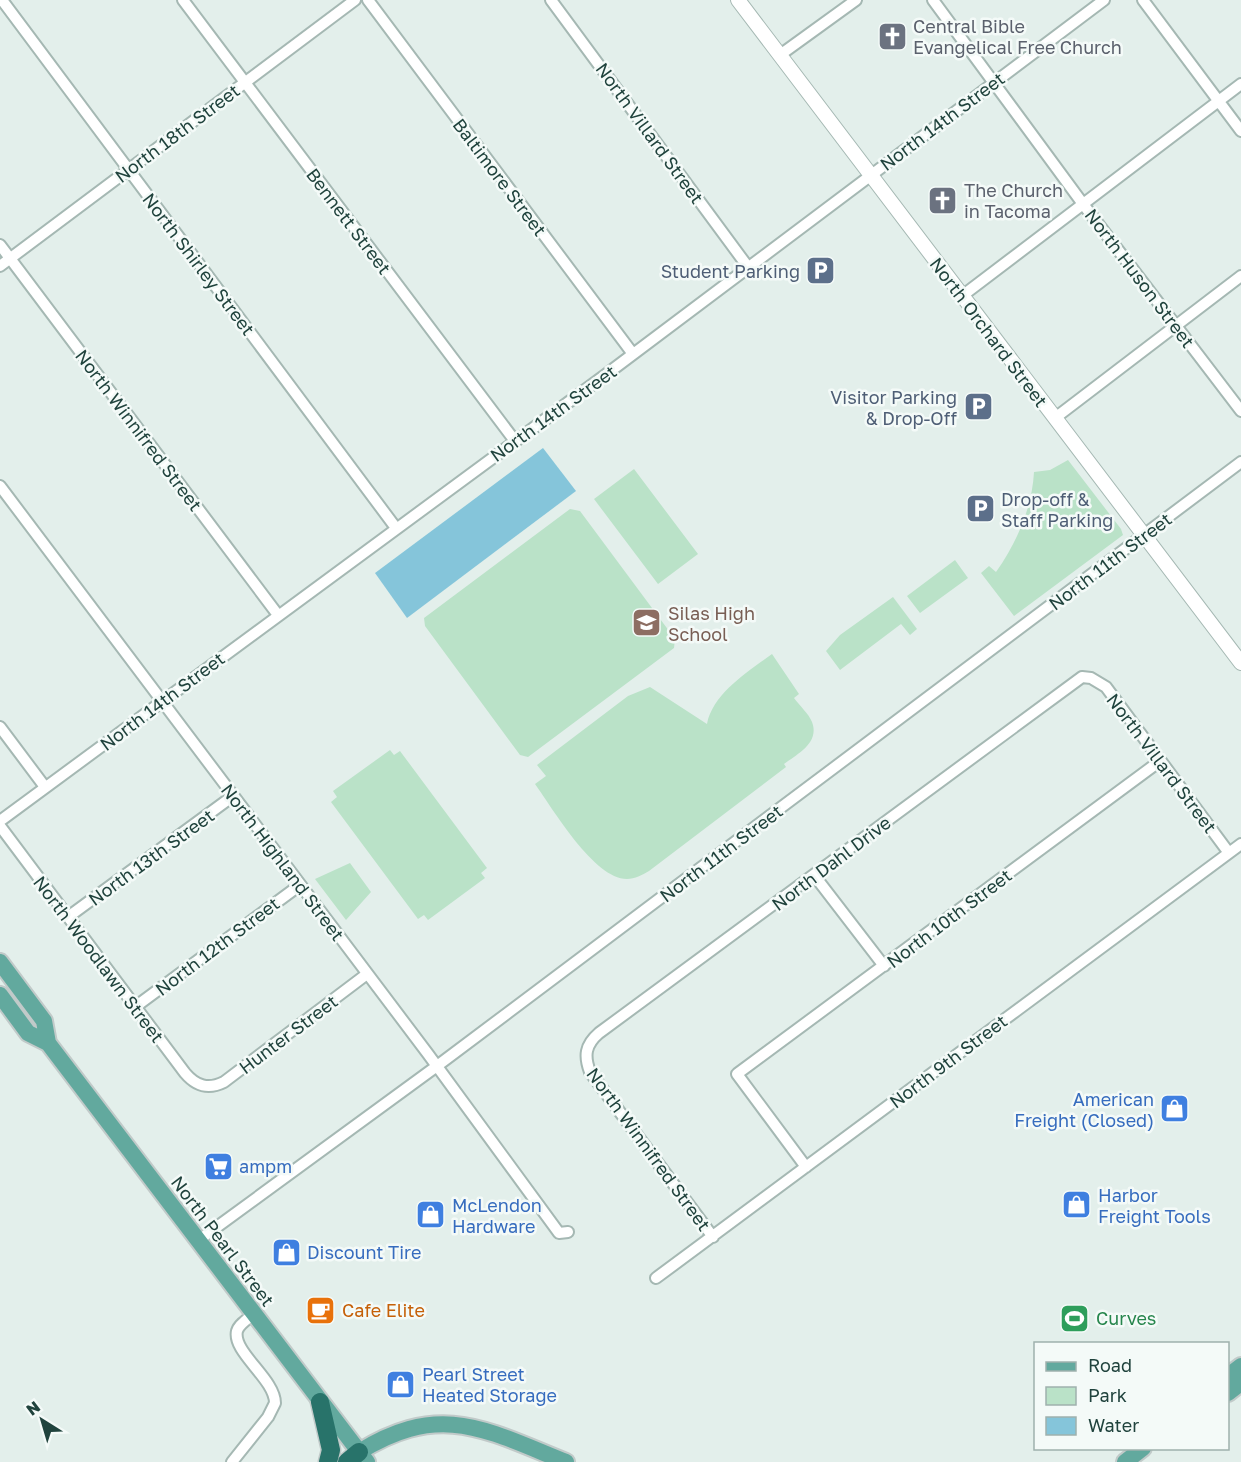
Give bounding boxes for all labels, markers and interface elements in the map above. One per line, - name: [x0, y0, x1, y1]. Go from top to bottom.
- place label: Central Bible Evangelical Free Church: [913, 15, 1122, 58]
- church icon: Central Bible Evangelical Free Church: [876, 20, 908, 52]
- street label: North Villard Street: [591, 58, 709, 208]
- street label: North 14th Street: [875, 67, 1009, 175]
- street label: North 18th Street: [110, 79, 244, 187]
- street label: Baltimore Street: [449, 114, 551, 240]
- street label: Bennett Street: [302, 164, 396, 278]
- place label: The Church in Tacoma: [964, 179, 1063, 222]
- church icon: The Church in Tacoma: [927, 184, 959, 216]
- street label: North Shirley Street: [138, 188, 260, 340]
- street label: North Huson Street: [1081, 204, 1199, 352]
- street label: North Orchard Street: [926, 253, 1052, 411]
- parking icon: Student Parking: [805, 255, 837, 287]
- place label: Student Parking: [661, 260, 800, 282]
- street label: North Winnifred Street: [71, 345, 207, 515]
- street label: North 14th Street: [486, 360, 620, 466]
- place label: Visitor Parking & Drop-Off: [830, 386, 957, 429]
- parking icon: Visitor Parking & Drop-Off: [962, 391, 994, 423]
- place label: Drop-off & Staff Parking: [1001, 488, 1113, 531]
- parking icon: Drop-off & Staff Parking: [964, 493, 996, 525]
- street label: North 11th Street: [1044, 508, 1176, 614]
- place label: Silas High School: [668, 602, 755, 645]
- school or university icon: Silas High School: [631, 607, 663, 639]
- street label: North 14th Street: [95, 647, 229, 755]
- street label: North Villard Street: [1102, 689, 1222, 837]
- street label: North Highland Street: [217, 779, 349, 945]
- street label: North 11th Street: [655, 800, 787, 906]
- street label: North 13th Street: [84, 804, 218, 910]
- street label: North Dahl Drive: [767, 811, 895, 915]
- street label: North 10th Street: [882, 864, 1016, 972]
- street label: North Woodlawn Street: [29, 871, 169, 1047]
- street label: North 12th Street: [151, 892, 283, 1000]
- street label: Hunter Street: [234, 990, 342, 1078]
- street label: North 9th Street: [885, 1010, 1011, 1112]
- street label: North Winnifred Street: [582, 1063, 716, 1235]
- place label: American Freight (Closed): [1014, 1088, 1154, 1131]
- shop icon: American Freight (Closed): [1159, 1093, 1191, 1125]
- supermarket icon: ampm: [202, 1150, 234, 1182]
- place label: ampm: [239, 1155, 292, 1177]
- street label: North Pearl Street: [167, 1172, 279, 1310]
- place label: Harbor Freight Tools: [1098, 1184, 1211, 1227]
- shop icon: Harbor Freight Tools: [1061, 1189, 1093, 1221]
- place label: McLendon Hardware: [452, 1194, 542, 1237]
- shop icon: McLendon Hardware: [415, 1199, 447, 1231]
- shop icon: Discount Tire: [270, 1236, 302, 1268]
- place label: Discount Tire: [307, 1241, 421, 1263]
- cafe icon: Cafe Elite: [305, 1294, 337, 1326]
- place label: Cafe Elite: [342, 1299, 425, 1321]
- sports icon: Curves: [1059, 1302, 1091, 1334]
- place label: Curves: [1096, 1307, 1156, 1329]
- legend: [1034, 1342, 1229, 1450]
- text: Road: [1088, 1354, 1132, 1376]
- place label: Pearl Street Heated Storage: [422, 1363, 557, 1406]
- shop icon: Pearl Street Heated Storage: [385, 1368, 417, 1400]
- text: Park: [1088, 1384, 1127, 1406]
- north arrow: [12, 1390, 72, 1450]
- text: N: [22, 1396, 44, 1420]
- text: Water: [1088, 1414, 1139, 1436]

